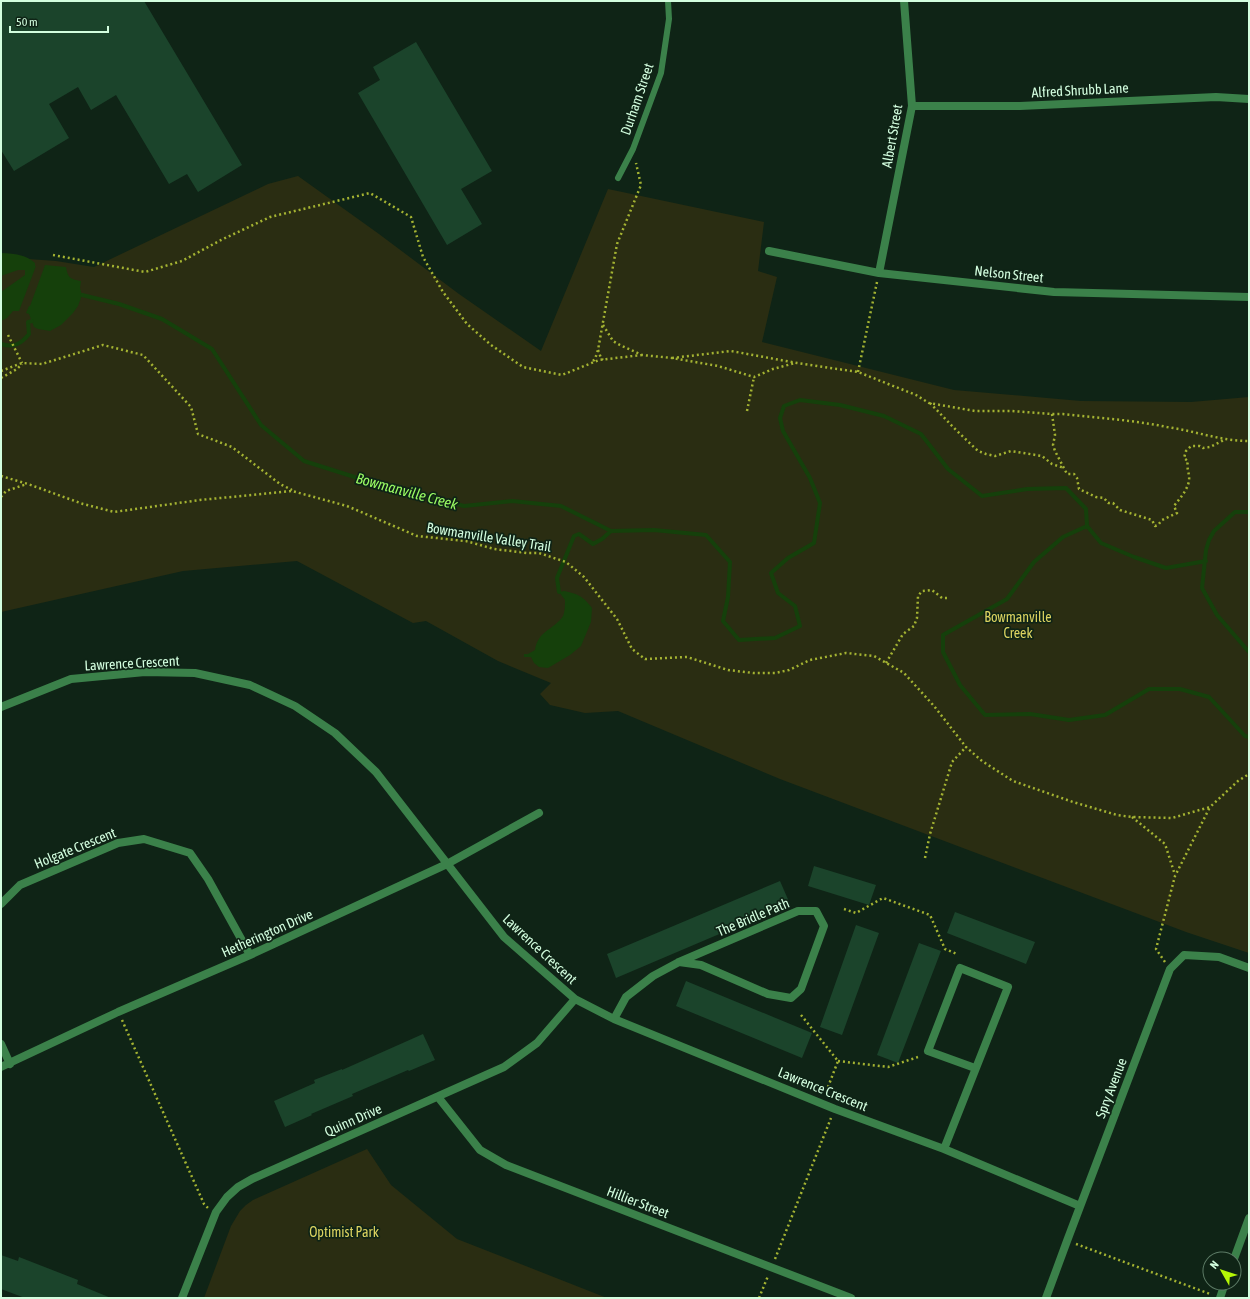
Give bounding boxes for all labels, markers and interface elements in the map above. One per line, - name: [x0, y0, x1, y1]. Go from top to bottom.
- scale bar: [10, 8, 108, 34]
- text: 50 m: [16, 15, 38, 29]
- street label: Durham Street: [617, 61, 657, 137]
- street label: Alfred Shrubb Lane: [1031, 79, 1129, 101]
- street label: Albert Street: [879, 103, 905, 169]
- street label: Nelson Street: [974, 262, 1044, 286]
- water label: Bowmanville Creek: [354, 469, 460, 513]
- street label: Bowmanville Valley Trail: [425, 519, 553, 555]
- park label: Bowmanville Creek: [984, 609, 1052, 641]
- street label: Lawrence Crescent: [84, 653, 180, 673]
- street label: Holgate Crescent: [32, 824, 118, 872]
- street label: The Bridle Path: [714, 895, 792, 939]
- street label: Hetherington Drive: [219, 906, 315, 960]
- street label: Lawrence Crescent: [500, 911, 580, 987]
- street label: Spry Avenue: [1092, 1056, 1130, 1120]
- street label: Lawrence Crescent: [776, 1064, 870, 1114]
- street label: Quinn Drive: [322, 1100, 384, 1140]
- street label: Hillier Street: [605, 1183, 671, 1221]
- park label: Optimist Park: [309, 1224, 379, 1240]
- north arrow: [1202, 1251, 1242, 1291]
- text: N: [1208, 1258, 1221, 1271]

